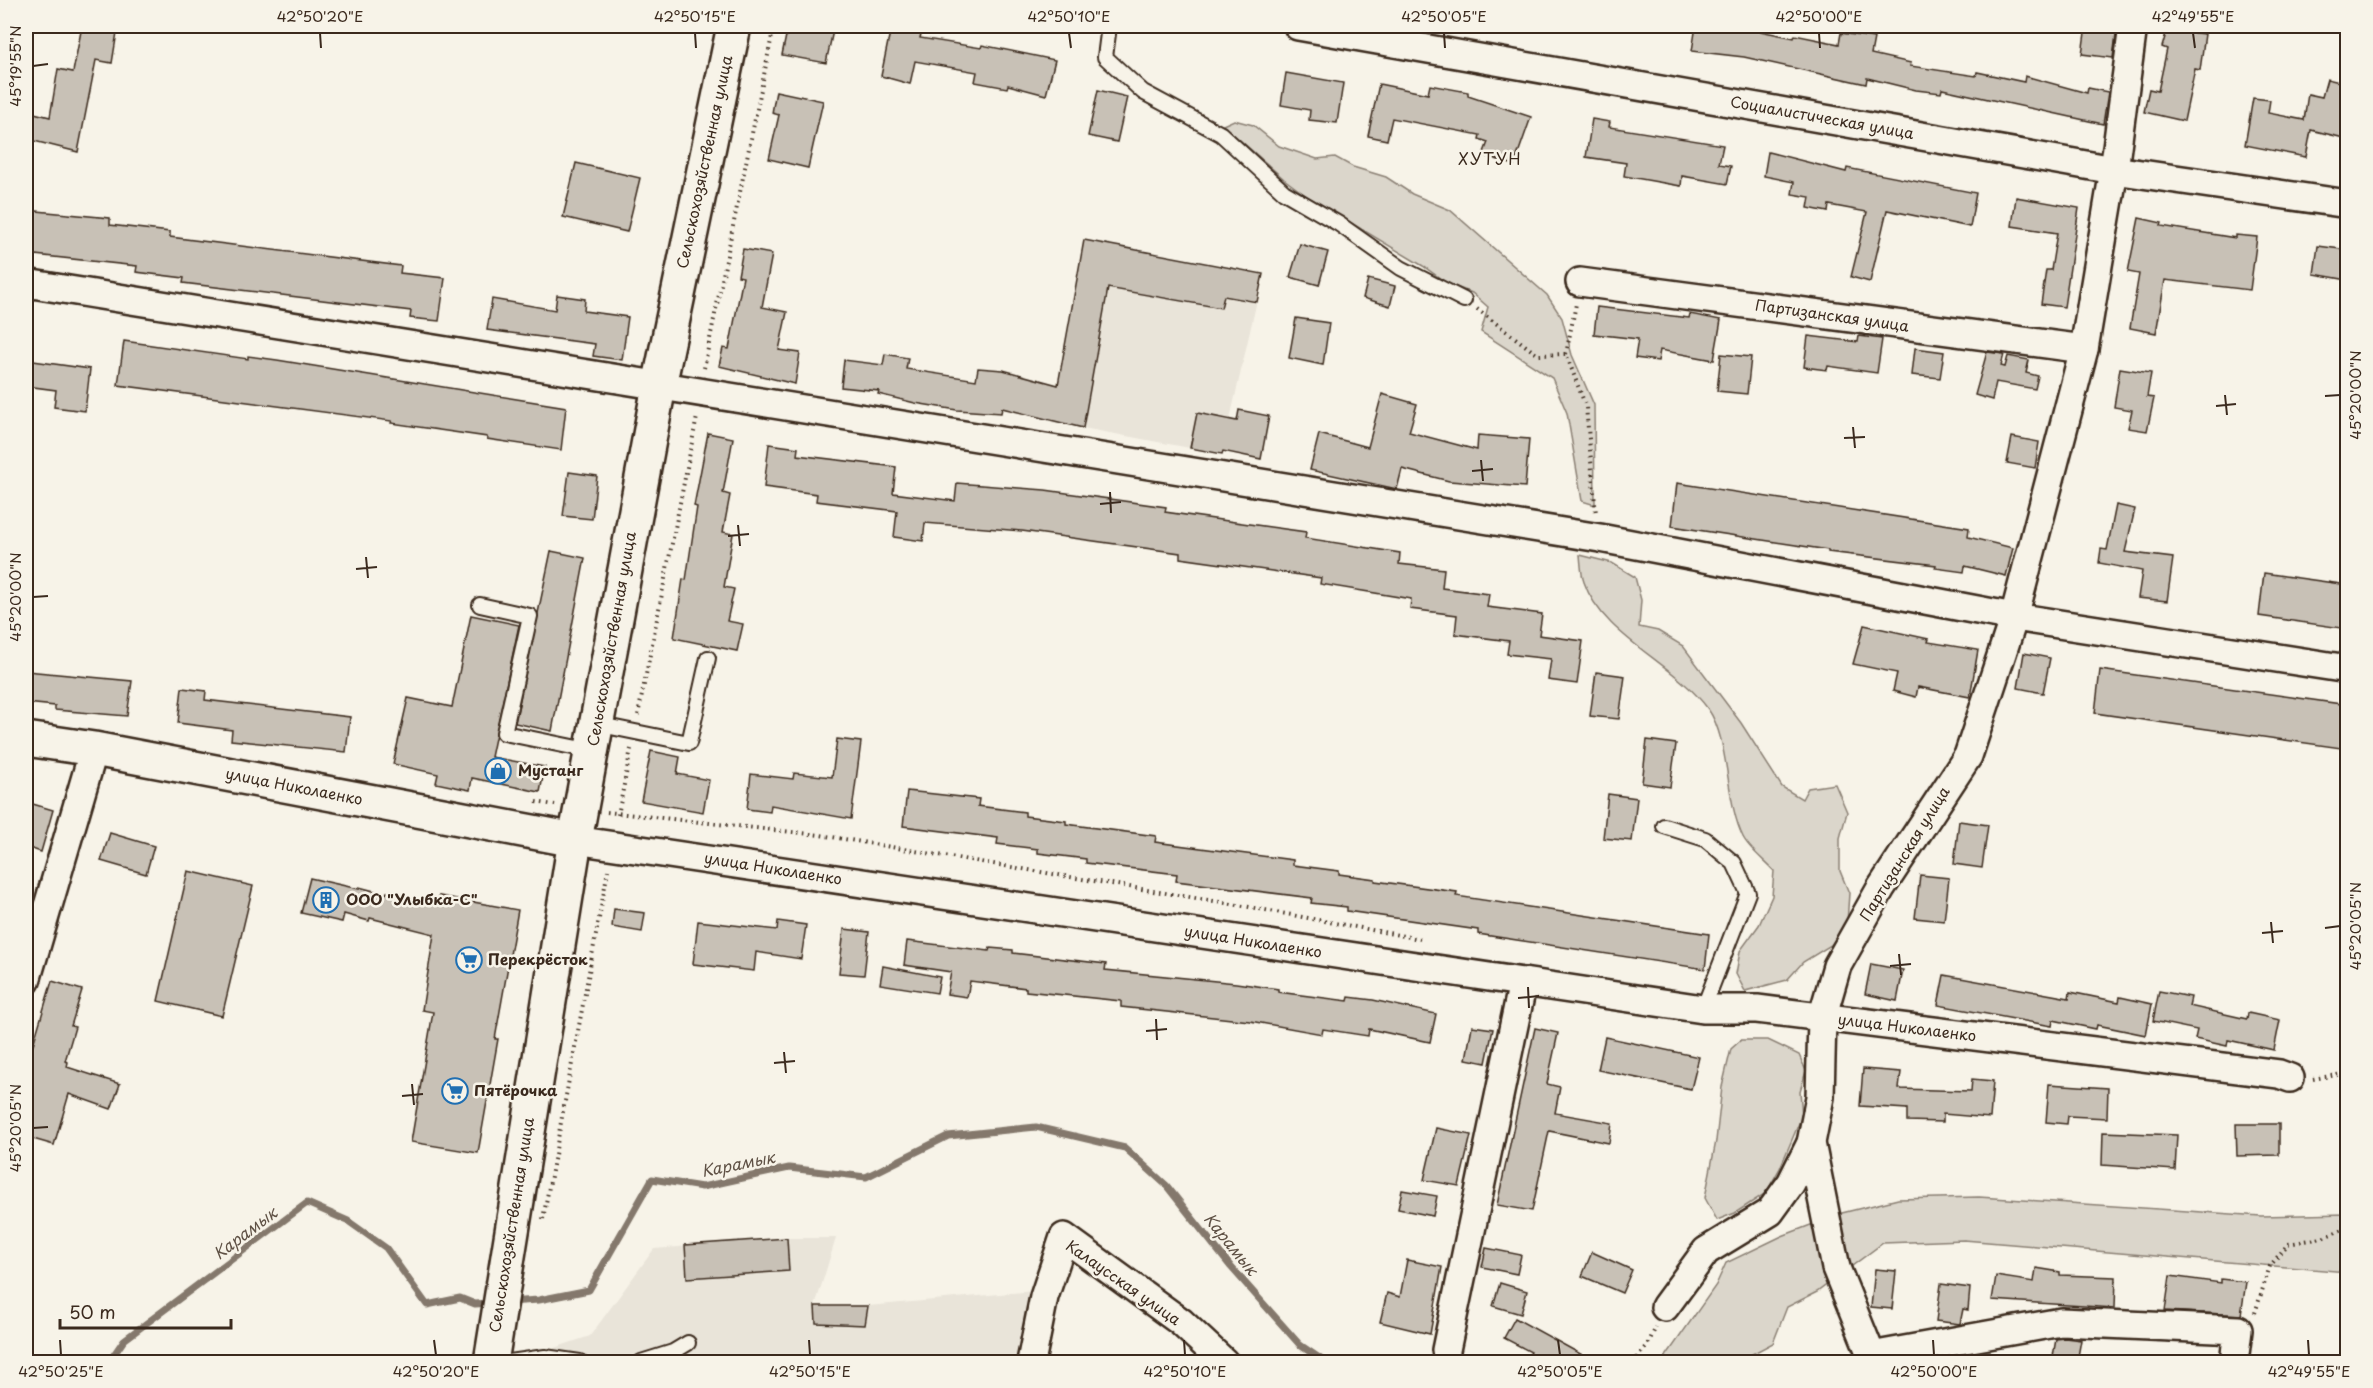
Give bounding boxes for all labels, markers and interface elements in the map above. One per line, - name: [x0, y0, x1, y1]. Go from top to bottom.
- text: 42°50'20"E: [277, 4, 363, 27]
- text: 42°50'15"E: [654, 4, 736, 27]
- text: 42°50'10"E: [1028, 4, 1110, 27]
- text: 42°50'05"E: [1401, 4, 1487, 27]
- text: 42°50'00"E: [1776, 4, 1862, 27]
- text: 42°49'55"E: [2152, 4, 2234, 27]
- text: 45°19'55"N: [3, 25, 26, 107]
- street label: Сельскохозяйственная улица: [670, 52, 738, 270]
- street label: Социалистическая улица: [1729, 89, 1916, 144]
- district label: ХУТУН: [1458, 146, 1522, 170]
- street label: Партизанская улица: [1754, 292, 1911, 337]
- text: 45°20'00"N: [2343, 350, 2366, 440]
- street label: Сельскохозяйственная улица: [580, 529, 641, 748]
- text: 45°20'00"N: [3, 552, 26, 642]
- shop icon: Мустанг: [483, 756, 513, 786]
- place label: Мустанг: [518, 758, 584, 781]
- street label: улица Николаенко: [224, 761, 365, 810]
- street label: Партизанская улица: [1853, 781, 1955, 925]
- street label: улица Николаенко: [703, 845, 844, 890]
- text: 45°20'05"N: [2343, 882, 2366, 970]
- building icon: ООО "Улыбка-С": [311, 885, 341, 915]
- place label: ООО "Улыбка-С": [346, 887, 478, 910]
- street label: улица Николаенко: [1183, 918, 1324, 963]
- supermarket icon: Перекрёсток: [454, 945, 484, 975]
- place label: Перекрёсток: [488, 947, 588, 970]
- street label: улица Николаенко: [1837, 1007, 1978, 1046]
- supermarket icon: Пятёрочка: [440, 1076, 470, 1106]
- place label: Пятёрочка: [474, 1078, 558, 1101]
- text: 45°20'05"N: [3, 1084, 26, 1172]
- street label: Сельскохозяйственная улица: [482, 1115, 539, 1334]
- water label: Карамык: [699, 1144, 778, 1182]
- water label: Карамык: [207, 1199, 282, 1264]
- water label: Карамык: [1199, 1207, 1265, 1281]
- street label: Калаусская улица: [1062, 1233, 1186, 1330]
- scale bar: [60, 1292, 231, 1330]
- text: 50 m: [69, 1298, 116, 1325]
- text: 42°50'25"E: [18, 1359, 104, 1382]
- text: 42°50'20"E: [393, 1359, 479, 1382]
- text: 42°50'15"E: [769, 1359, 851, 1382]
- text: 42°50'10"E: [1144, 1359, 1226, 1382]
- text: 42°50'05"E: [1517, 1359, 1603, 1382]
- text: 42°50'00"E: [1891, 1359, 1977, 1382]
- text: 42°49'55"E: [2268, 1359, 2350, 1382]

